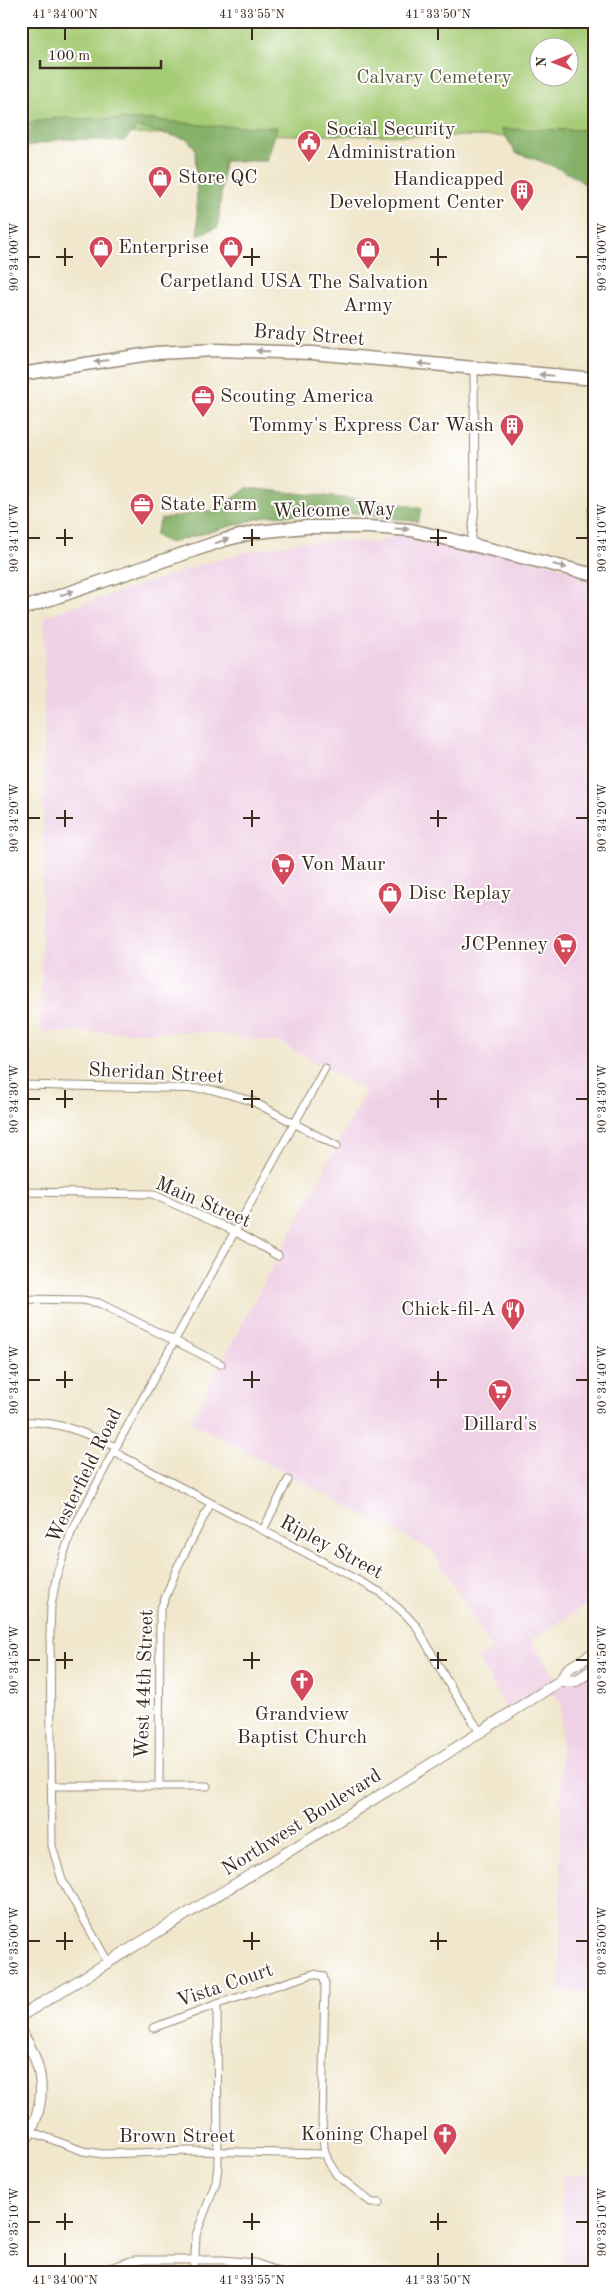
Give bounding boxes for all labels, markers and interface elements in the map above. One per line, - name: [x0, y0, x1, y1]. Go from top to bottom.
- text: 41°33'55"N: [219, 8, 285, 21]
- text: 41°33'50"N: [405, 8, 471, 21]
- text: 41°34'00"N: [32, 9, 98, 21]
- scale bar: [40, 38, 161, 70]
- north arrow: [528, 38, 578, 88]
- text: 100 m: [48, 49, 90, 64]
- text: N: [535, 56, 549, 67]
- park label: Calvary Cemetery: [356, 68, 512, 88]
- place label: Social Security Administration: [326, 120, 456, 163]
- public building icon: Social Security Administration: [296, 129, 322, 163]
- shop icon: Store QC: [147, 165, 173, 199]
- place label: Store QC: [178, 168, 258, 188]
- place label: Handicapped Development Center: [328, 170, 504, 213]
- building icon: Handicapped Development Center: [509, 178, 535, 212]
- text: 90°34'00"W: [9, 222, 21, 292]
- text: 90°34'00"W: [597, 222, 609, 292]
- shop icon: Enterprise: [88, 235, 114, 269]
- shop icon: Carpetland USA: [218, 235, 244, 269]
- shop icon: The Salvation Army: [355, 236, 381, 270]
- place label: Enterprise: [118, 238, 209, 258]
- place label: Carpetland USA: [160, 272, 302, 292]
- place label: The Salvation Army: [308, 273, 428, 316]
- street label: Brady Street: [253, 322, 365, 350]
- one-way arrow: [255, 346, 271, 354]
- one-way arrow: [93, 357, 109, 365]
- one-way arrow: [417, 359, 433, 367]
- one-way arrow: [538, 371, 554, 379]
- office icon: Scouting America: [190, 384, 216, 418]
- place label: Scouting America: [220, 387, 374, 407]
- building icon: Tommy's Express Car Wash: [499, 413, 525, 447]
- place label: Tommy's Express Car Wash: [249, 416, 494, 436]
- office icon: State Farm: [129, 492, 155, 526]
- place label: State Farm: [160, 495, 257, 515]
- street label: Welcome Way: [272, 500, 396, 522]
- text: 90°34'10"W: [9, 503, 21, 573]
- text: 90°34'10"W: [597, 503, 609, 573]
- one-way arrow: [394, 525, 410, 533]
- one-way arrow: [214, 537, 229, 545]
- one-way arrow: [552, 562, 567, 570]
- one-way arrow: [60, 589, 75, 596]
- text: 90°34'20"W: [9, 783, 21, 853]
- text: 90°34'20"W: [597, 783, 609, 853]
- supermarket icon: Von Maur: [270, 852, 296, 886]
- place label: Von Maur: [300, 855, 385, 875]
- shop icon: Disc Replay: [377, 881, 403, 915]
- place label: Disc Replay: [408, 884, 512, 904]
- supermarket icon: JCPenney: [552, 932, 578, 966]
- place label: JCPenney: [461, 935, 548, 955]
- street label: Sheridan Street: [88, 1060, 224, 1088]
- text: 90°34'30"W: [9, 1064, 21, 1134]
- text: 90°34'30"W: [597, 1064, 609, 1134]
- street label: Main Street: [152, 1174, 254, 1232]
- restaurant icon: Chick-fil-A: [500, 1297, 526, 1331]
- place label: Chick-fil-A: [401, 1300, 496, 1320]
- text: 90°34'40"W: [9, 1345, 21, 1415]
- text: 90°34'40"W: [597, 1345, 609, 1415]
- supermarket icon: Dillard's: [487, 1378, 513, 1412]
- street label: Westerfield Road: [44, 1405, 126, 1547]
- place label: Dillard's: [463, 1415, 537, 1435]
- street label: Ripley Street: [276, 1512, 386, 1584]
- street label: West 44th Street: [132, 1609, 158, 1759]
- text: 90°34'50"W: [8, 1625, 21, 1695]
- text: 90°34'50"W: [596, 1625, 609, 1695]
- church icon: Grandview Baptist Church: [289, 1668, 315, 1702]
- place label: Grandview Baptist Church: [237, 1705, 367, 1748]
- street label: Northwest Boulevard: [219, 1766, 385, 1880]
- text: 90°35'00"W: [8, 1906, 21, 1976]
- text: 90°35'00"W: [596, 1906, 609, 1976]
- street label: Vista Court: [174, 1960, 276, 2012]
- church icon: Koning Chapel: [432, 2122, 458, 2156]
- place label: Koning Chapel: [300, 2125, 428, 2145]
- street label: Brown Street: [119, 2127, 235, 2147]
- text: 90°35'10"W: [8, 2187, 21, 2257]
- text: 90°35'10"W: [596, 2187, 609, 2257]
- text: 41°33'55"N: [219, 2274, 285, 2287]
- text: 41°33'50"N: [405, 2274, 471, 2287]
- text: 41°34'00"N: [32, 2275, 98, 2287]

